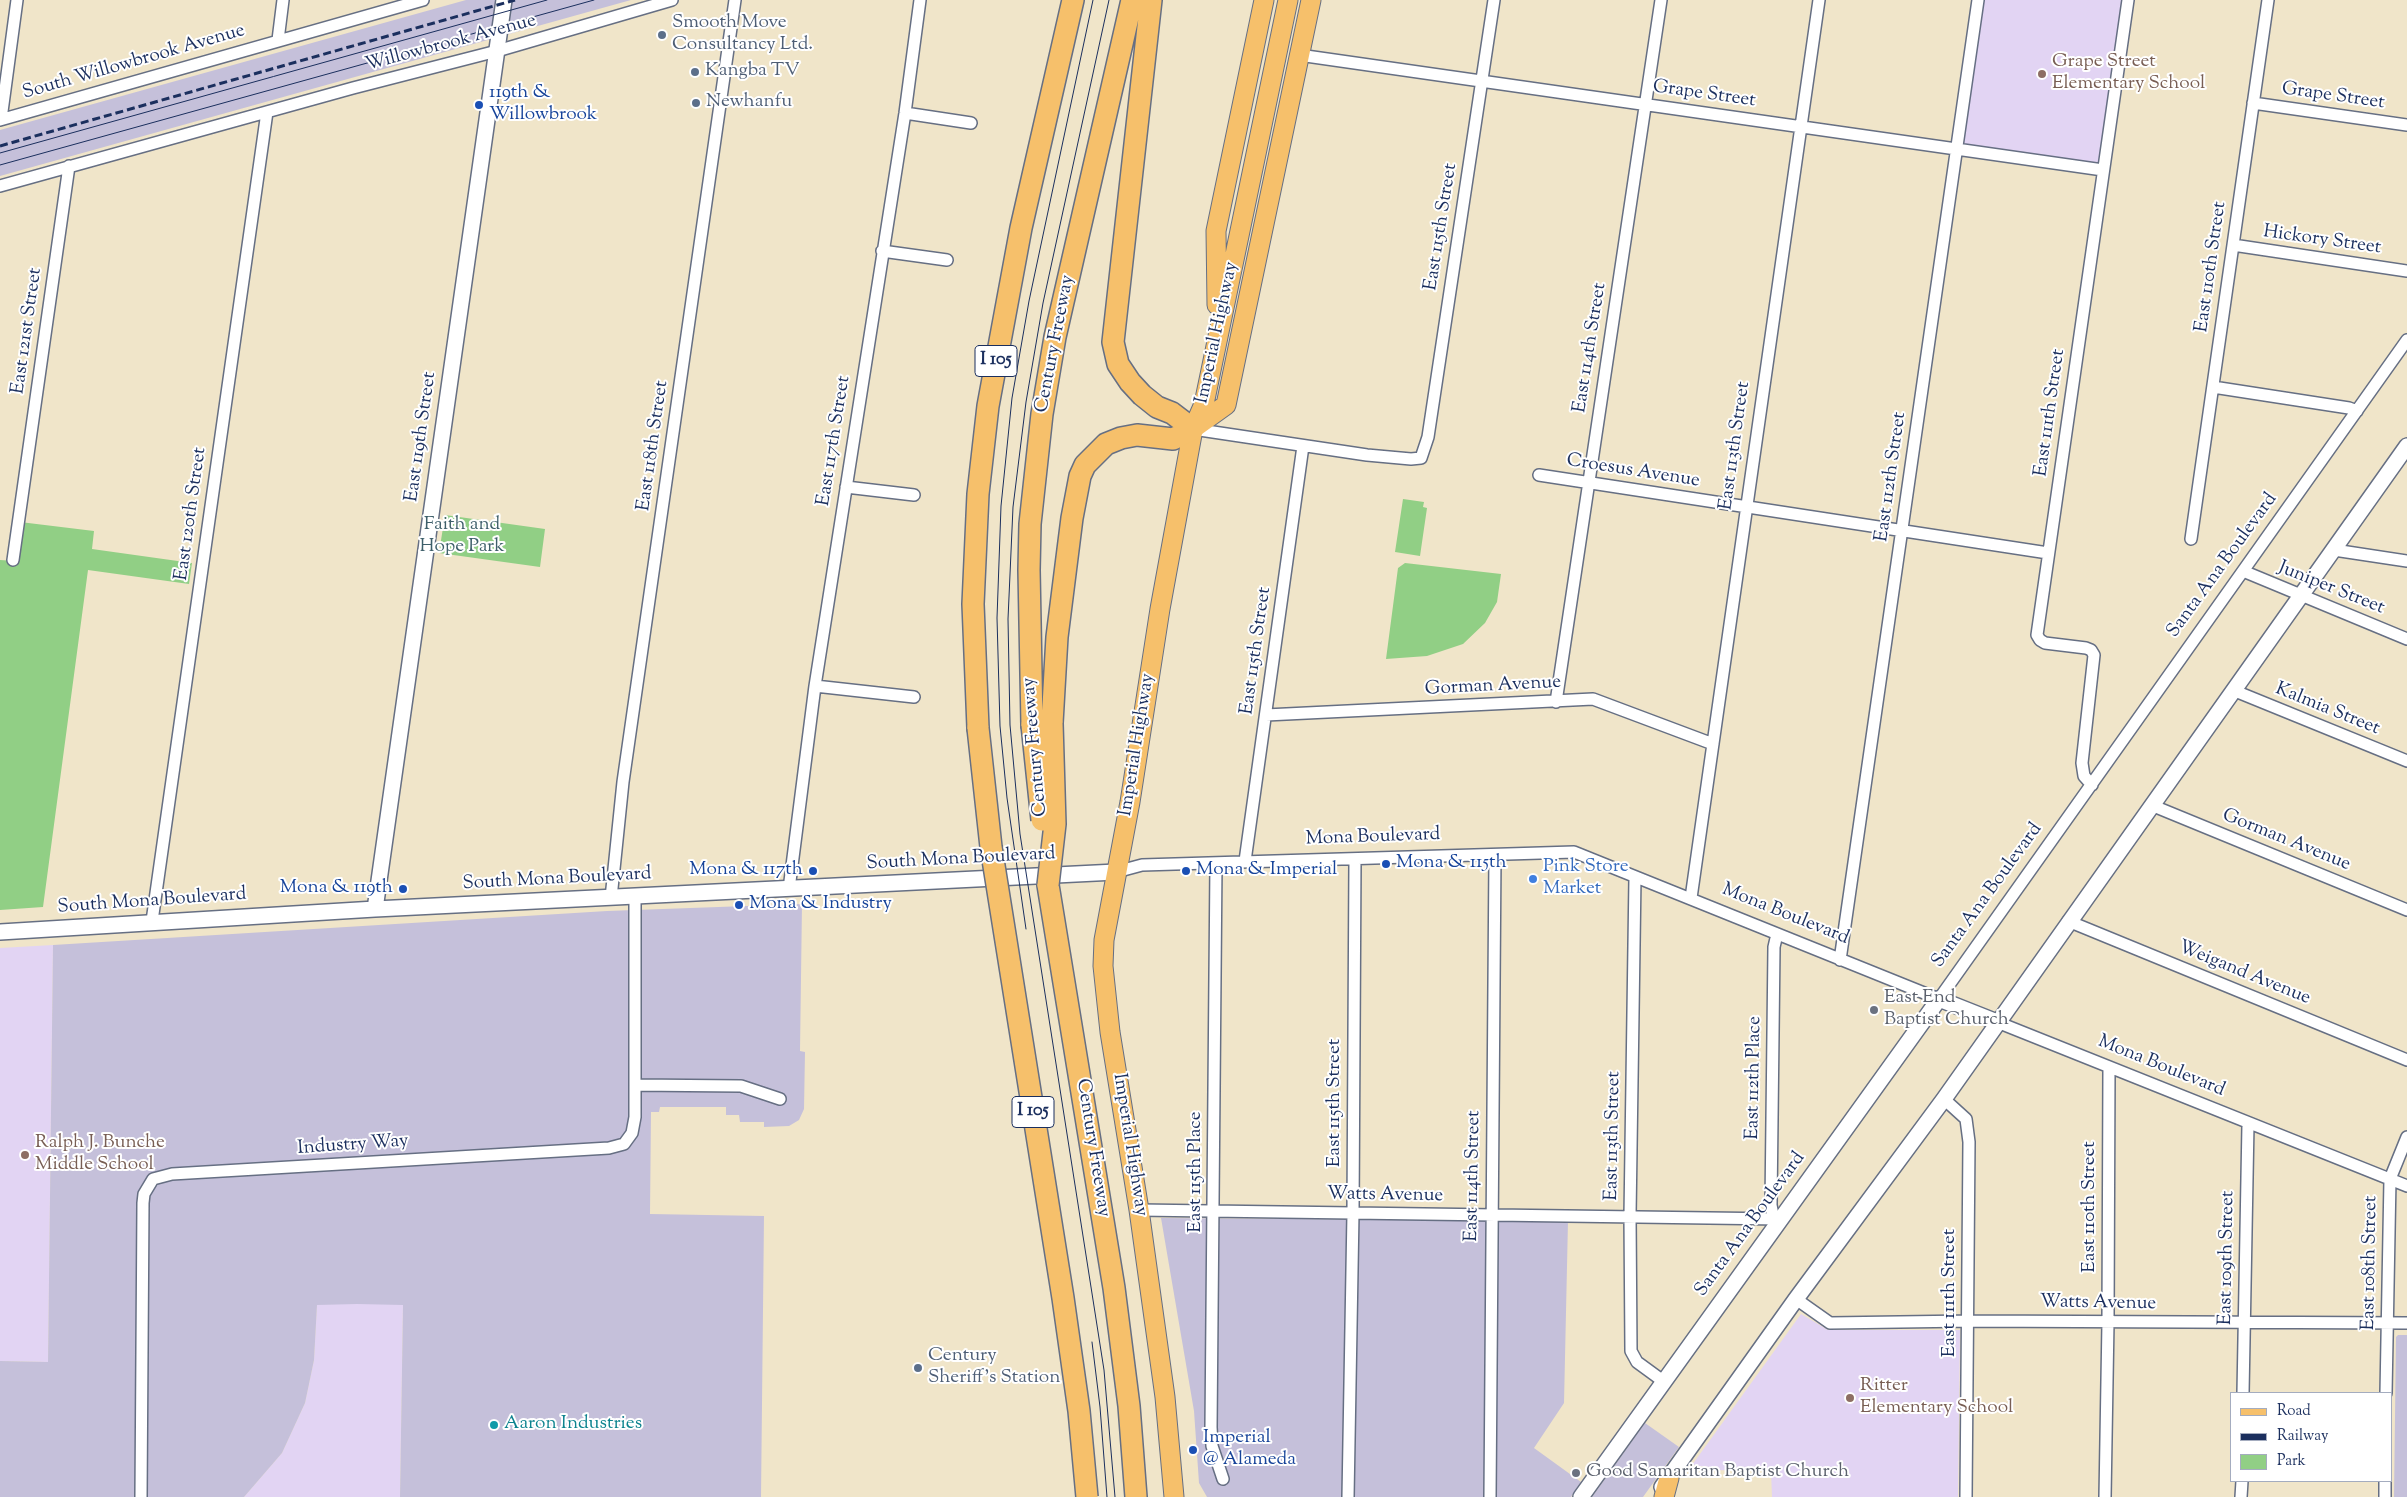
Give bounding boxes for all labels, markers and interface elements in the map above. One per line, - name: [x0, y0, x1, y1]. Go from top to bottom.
- street label: Willowbrook Avenue: [363, 10, 539, 78]
- place label: Smooth Move Consultancy Ltd.: [672, 13, 813, 57]
- street label: South Willowbrook Avenue: [20, 20, 248, 106]
- marker: Smooth Move Consultancy Ltd.: [656, 29, 668, 41]
- place label: Grape Street Elementary School: [2052, 52, 2205, 96]
- place label: Kangba TV: [705, 61, 800, 83]
- marker: Kangba TV: [689, 66, 701, 78]
- marker: Grape Street Elementary School: [2036, 68, 2048, 80]
- street label: Grape Street: [1651, 76, 1757, 114]
- street label: Grape Street: [2280, 78, 2386, 116]
- place label: 119th & Willowbrook: [489, 83, 597, 127]
- place label: Newhanfu: [706, 92, 792, 114]
- marker: Newhanfu: [690, 97, 702, 109]
- marker: 119th & Willowbrook: [473, 99, 485, 111]
- street label: East 115th Street: [1421, 162, 1463, 292]
- street label: East 110th Street: [2192, 200, 2232, 334]
- street label: Hickory Street: [2262, 221, 2382, 261]
- street label: Imperial Highway: [1192, 260, 1244, 406]
- street label: East 121st Street: [8, 266, 48, 396]
- street label: Century Freeway: [1031, 273, 1081, 415]
- street label: East 114th Street: [1569, 281, 1613, 415]
- road number: I 105: [975, 346, 1017, 376]
- street label: East 111th Street: [2031, 348, 2071, 478]
- street label: East 119th Street: [402, 371, 442, 503]
- street label: East 117th Street: [813, 374, 857, 508]
- street label: East 118th Street: [634, 379, 674, 513]
- street label: East 113th Street: [1716, 380, 1756, 512]
- street label: East 112th Street: [1872, 411, 1912, 543]
- street label: East 120th Street: [171, 446, 213, 582]
- street label: Croesus Avenue: [1565, 450, 1701, 494]
- street label: Santa Ana Boulevard: [2163, 489, 2283, 643]
- park label: Faith and Hope Park: [419, 515, 505, 559]
- street label: Juniper Street: [2275, 557, 2387, 621]
- street label: East 115th Street: [1237, 586, 1277, 716]
- street label: Imperial Highway: [1115, 672, 1161, 818]
- street label: Gorman Avenue: [1424, 672, 1562, 702]
- street label: Century Freeway: [1019, 676, 1053, 818]
- street label: Kalmia Street: [2271, 679, 2383, 741]
- street label: Gorman Avenue: [2219, 805, 2353, 877]
- street label: Santa Ana Boulevard: [1928, 819, 2048, 973]
- street label: Mona Boulevard: [1305, 824, 1441, 852]
- street label: South Mona Boulevard: [866, 844, 1056, 876]
- place label: Mona & 115th: [1396, 853, 1507, 875]
- place label: Pink Store Market: [1543, 857, 1629, 901]
- marker: Mona & 115th: [1380, 858, 1392, 870]
- place label: Mona & 117th: [689, 860, 803, 882]
- place label: Mona & Imperial: [1196, 860, 1337, 882]
- street label: South Mona Boulevard: [462, 864, 652, 896]
- marker: Mona & 117th: [807, 865, 819, 877]
- marker: Mona & Imperial: [1180, 865, 1192, 877]
- marker: Pink Store Market: [1527, 873, 1539, 885]
- place label: Mona & 119th: [280, 878, 393, 900]
- street label: Mona Boulevard: [1718, 879, 1852, 951]
- marker: Mona & 119th: [397, 883, 409, 895]
- street label: South Mona Boulevard: [57, 884, 247, 920]
- place label: Mona & Industry: [749, 894, 892, 916]
- marker: Mona & Industry: [733, 899, 745, 911]
- street label: Weigand Avenue: [2174, 937, 2314, 1011]
- place label: East End Baptist Church: [1884, 988, 2009, 1032]
- marker: East End Baptist Church: [1868, 1004, 1880, 1016]
- street label: East 112th Place: [1743, 1016, 1767, 1140]
- street label: Mona Boulevard: [2094, 1031, 2228, 1103]
- street label: East 115th Street: [1325, 1039, 1347, 1167]
- street label: East 113th Street: [1601, 1071, 1627, 1201]
- street label: Imperial Highway: [1106, 1072, 1152, 1218]
- street label: Century Freeway: [1070, 1077, 1114, 1219]
- road number: I 105: [1012, 1096, 1054, 1128]
- street label: East 114th Street: [1461, 1110, 1487, 1242]
- street label: East 115th Place: [1186, 1111, 1208, 1233]
- street label: Industry Way: [297, 1131, 409, 1161]
- place label: Ralph J. Bunche Middle School: [35, 1133, 165, 1177]
- street label: East 110th Street: [2080, 1141, 2102, 1273]
- street label: Santa Ana Boulevard: [1691, 1148, 1811, 1302]
- marker: Ralph J. Bunche Middle School: [19, 1149, 31, 1161]
- street label: Watts Avenue: [1327, 1184, 1443, 1208]
- street label: East 109th Street: [2215, 1191, 2241, 1325]
- street label: East 108th Street: [2358, 1195, 2384, 1331]
- street label: East 111th Street: [1940, 1229, 1962, 1357]
- street label: Watts Avenue: [2040, 1292, 2156, 1316]
- place label: Century Sheriff's Station: [928, 1346, 1060, 1390]
- marker: Century Sheriff's Station: [912, 1362, 924, 1374]
- place label: Ritter Elementary School: [1860, 1376, 2013, 1420]
- marker: Ritter Elementary School: [1844, 1392, 1856, 1404]
- legend: [2230, 1392, 2392, 1482]
- text: Road: [2277, 1401, 2311, 1422]
- place label: Aaron Industries: [504, 1414, 642, 1436]
- marker: Aaron Industries: [488, 1419, 500, 1431]
- text: Railway: [2277, 1426, 2328, 1447]
- place label: Imperial @ Alameda: [1203, 1428, 1296, 1472]
- marker: Imperial @ Alameda: [1187, 1444, 1199, 1456]
- text: Park: [2277, 1451, 2306, 1472]
- place label: Good Samaritan Baptist Church: [1586, 1462, 1849, 1484]
- marker: Good Samaritan Baptist Church: [1570, 1467, 1582, 1479]

